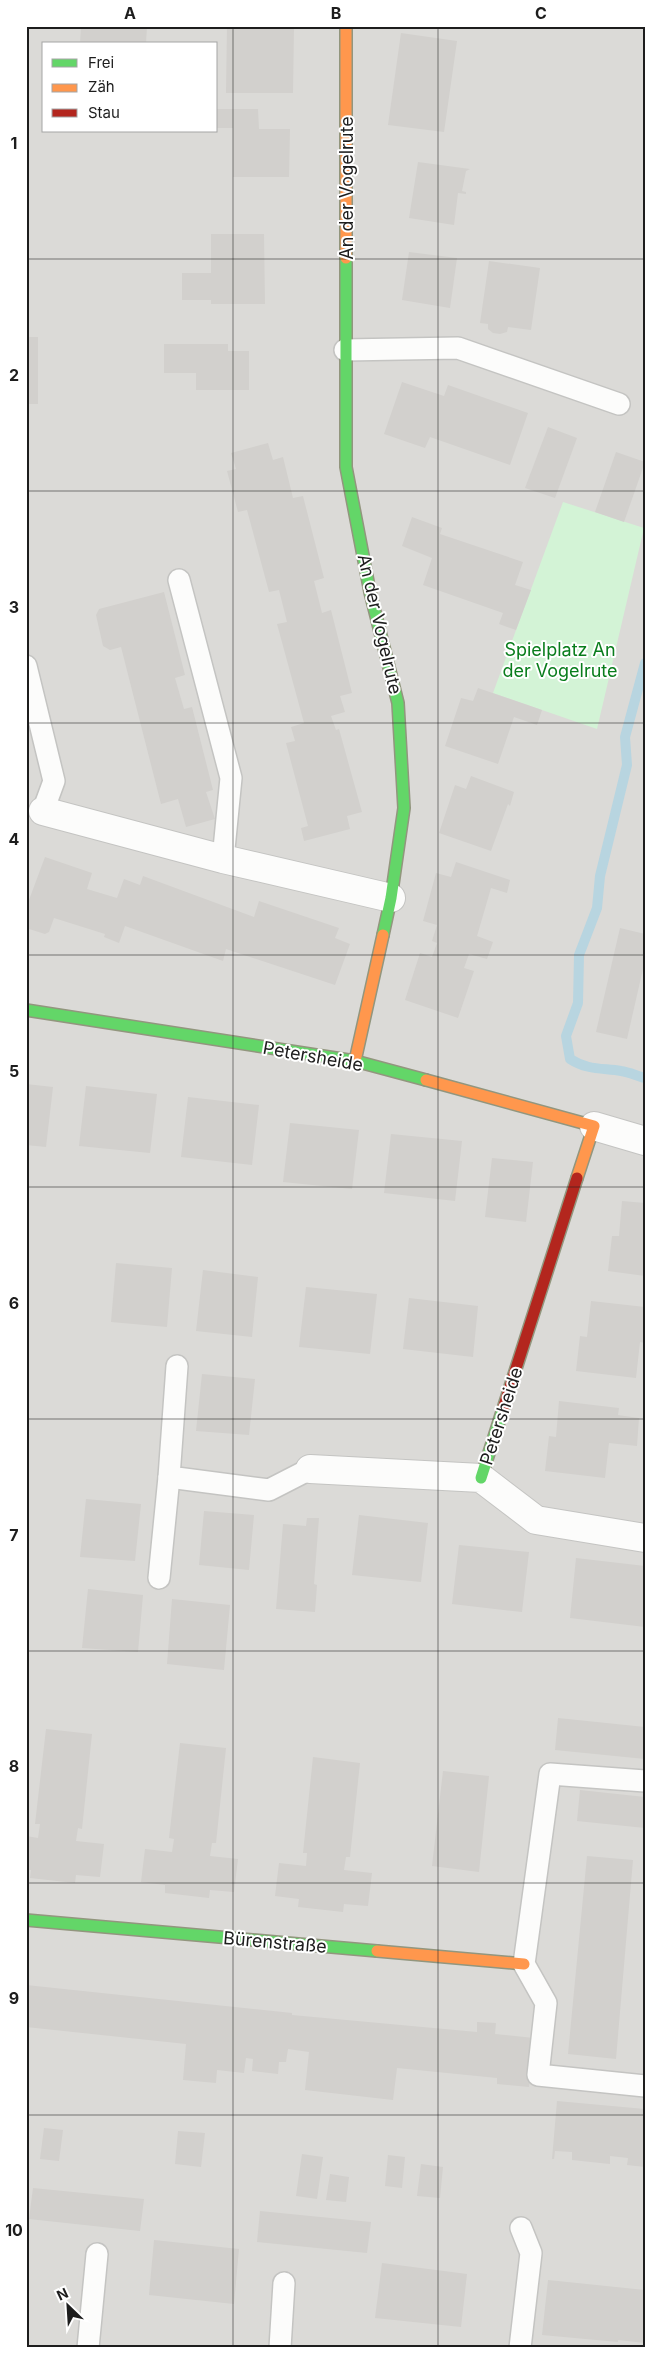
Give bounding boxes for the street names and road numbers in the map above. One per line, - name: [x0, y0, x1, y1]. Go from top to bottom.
- street label: An der Vogelrute: [336, 116, 357, 260]
- street label: An der Vogelrute: [354, 552, 406, 696]
- street label: Petersheide: [261, 1037, 365, 1075]
- street label: Petersheide: [475, 1365, 527, 1467]
- street label: Bürenstraße: [222, 1927, 328, 1957]

